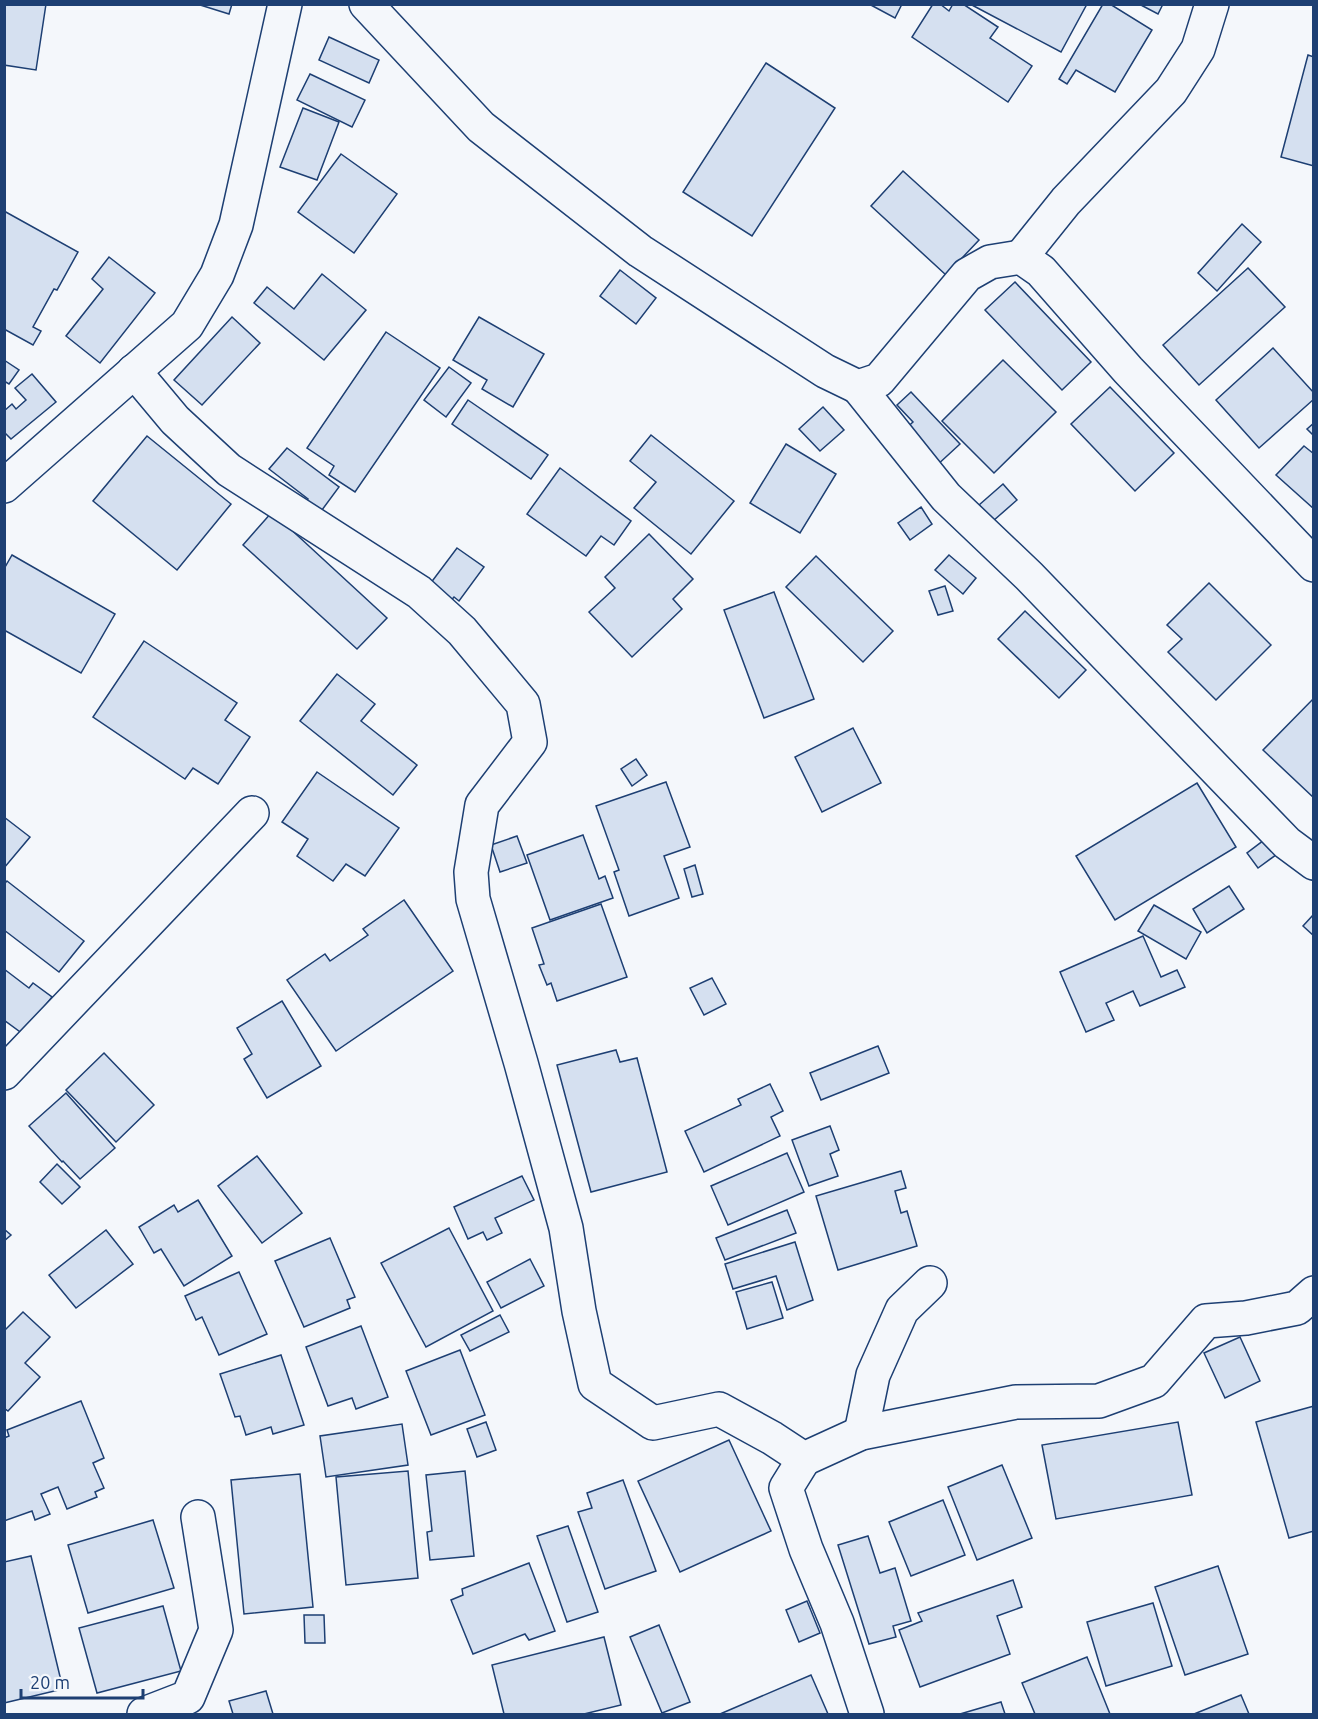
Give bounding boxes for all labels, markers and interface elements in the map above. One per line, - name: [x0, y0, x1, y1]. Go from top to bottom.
- scale bar: [21, 1662, 142, 1700]
- text: 20 m: [30, 1672, 70, 1692]

